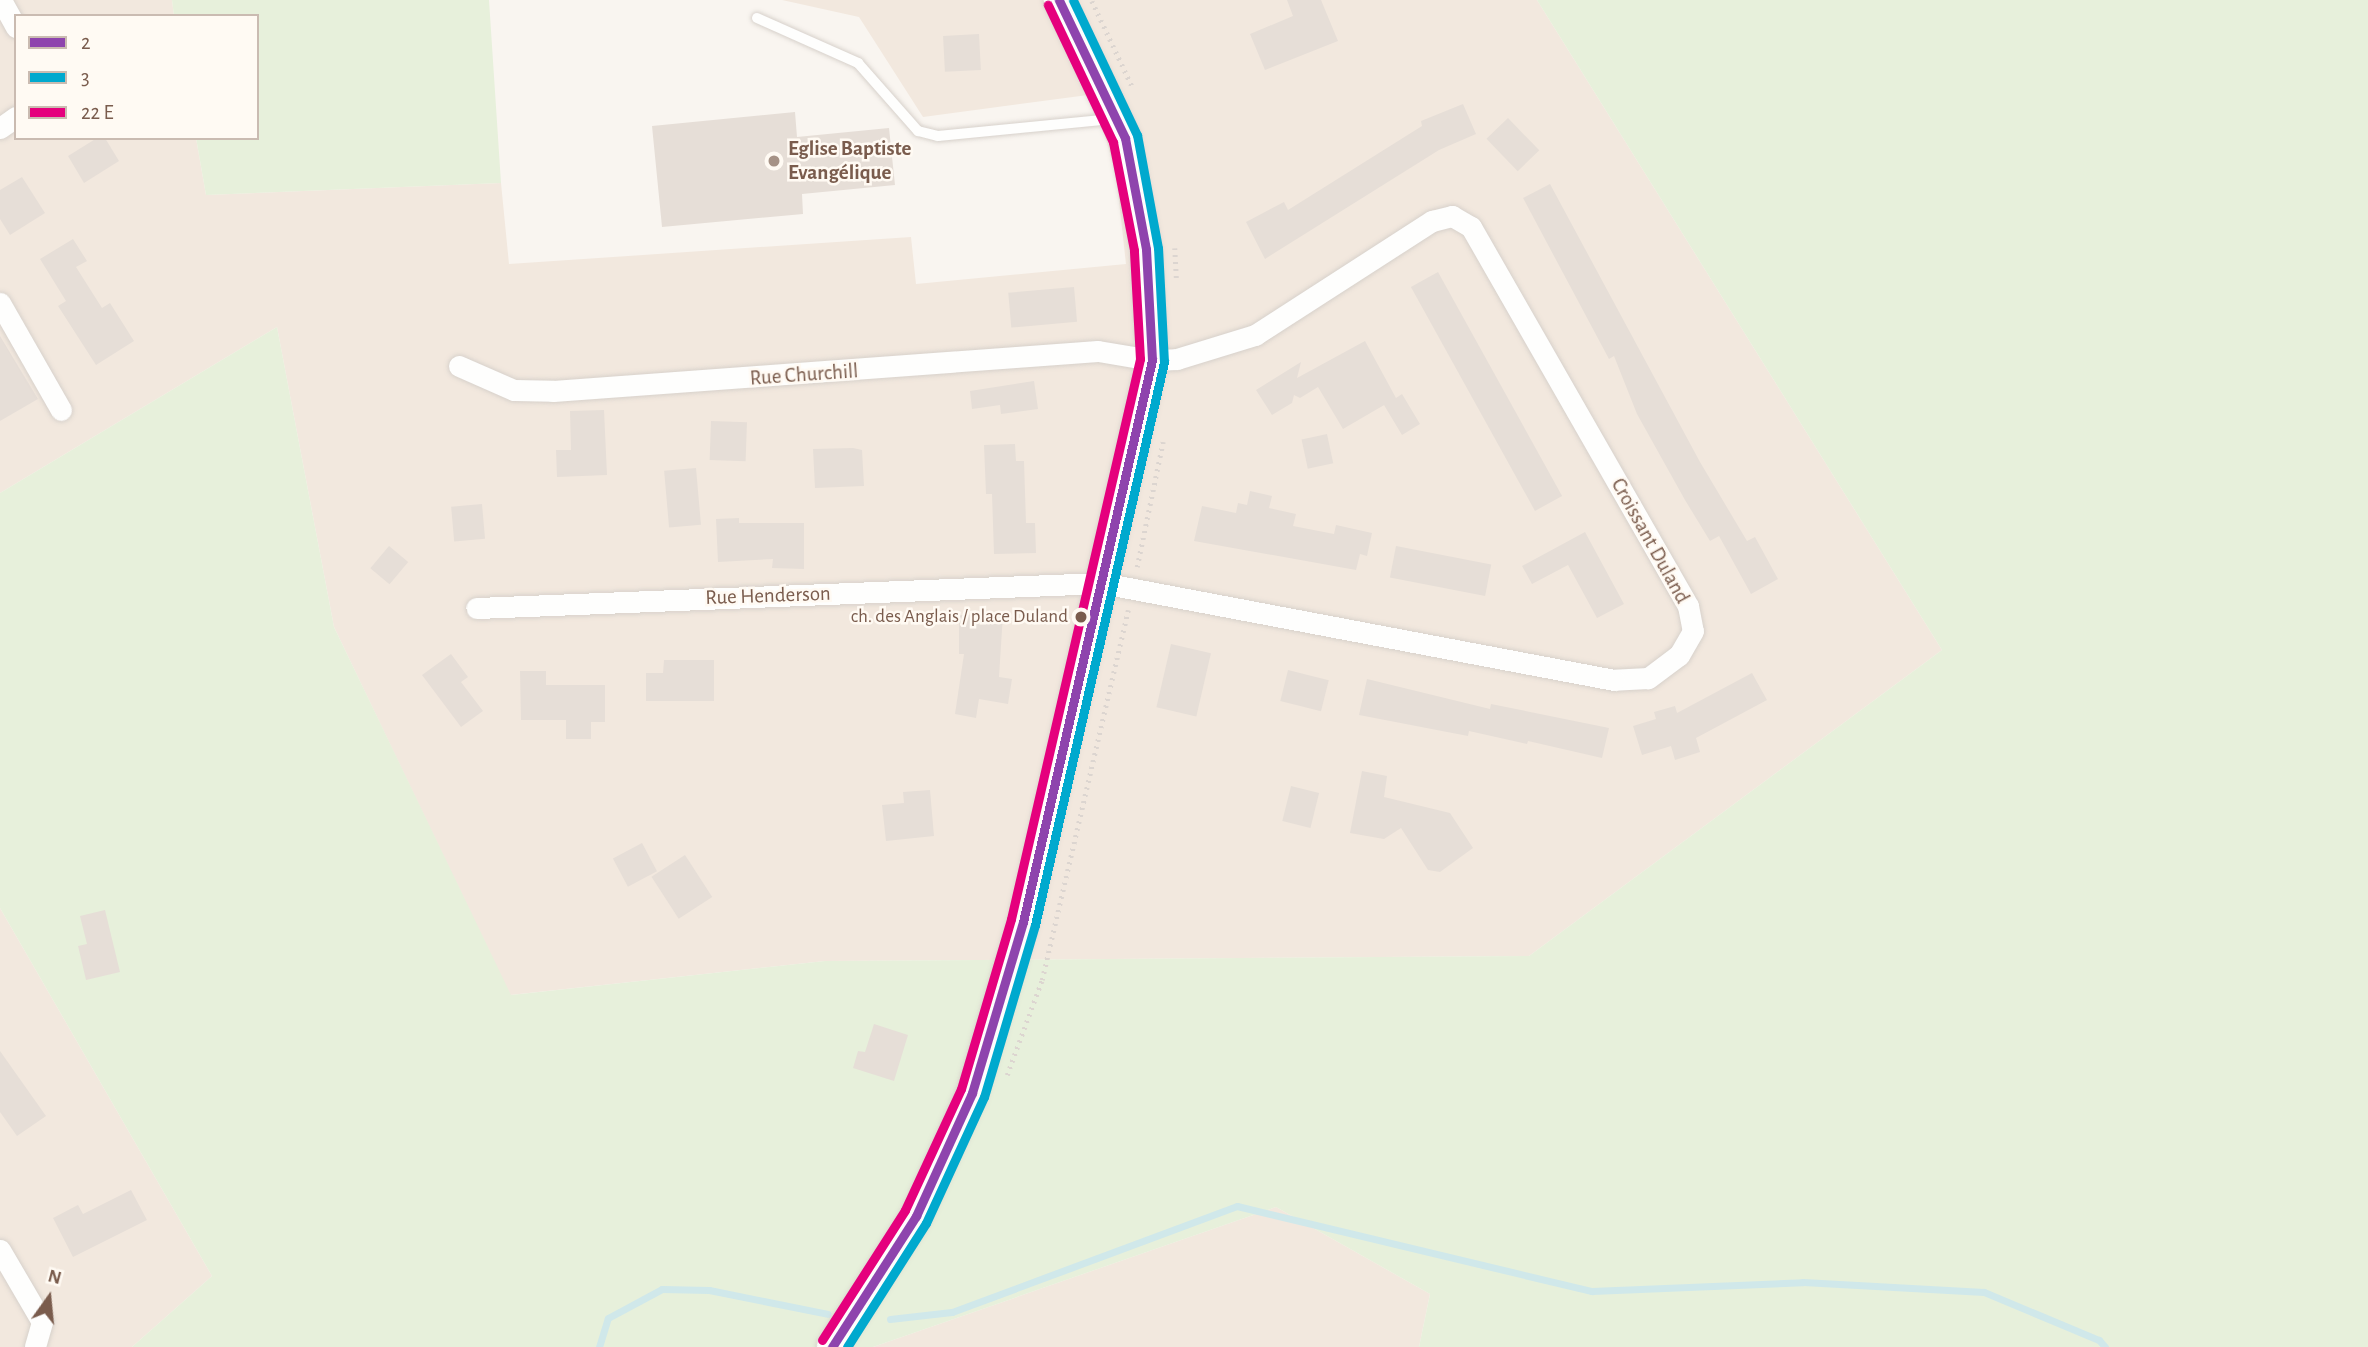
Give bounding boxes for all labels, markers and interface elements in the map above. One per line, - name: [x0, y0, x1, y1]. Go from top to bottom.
- legend: [14, 14, 259, 140]
- text: 2: [81, 32, 91, 53]
- text: 3: [81, 67, 90, 88]
- text: 22 E: [81, 102, 114, 123]
- place label: Eglise Baptiste Evangélique: [788, 136, 911, 186]
- marker: Eglise Baptiste Evangélique: [766, 153, 782, 169]
- street label: Rue Churchill: [749, 359, 859, 391]
- street label: Croissant Duland: [1605, 474, 1695, 608]
- street label: Rue Henderson: [705, 581, 831, 611]
- place label: ch. des Anglais / place Duland: [851, 606, 1068, 628]
- marker: ch. des Anglais / place Duland: [1074, 610, 1088, 624]
- north arrow: [14, 1263, 84, 1333]
- text: N: [46, 1266, 63, 1288]

